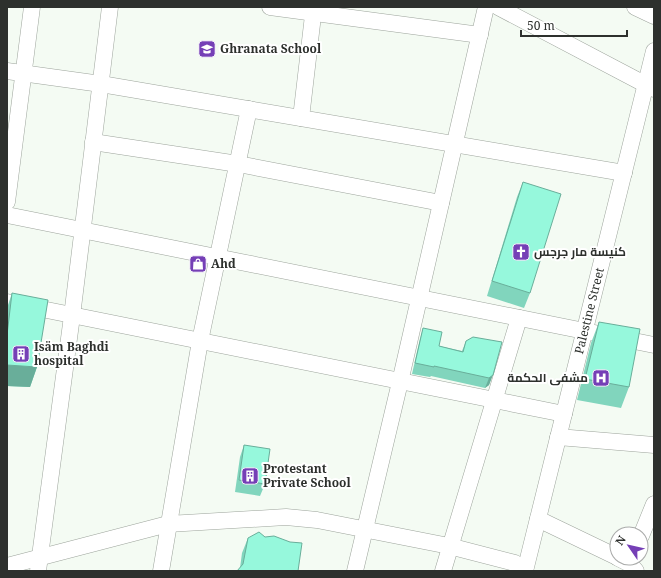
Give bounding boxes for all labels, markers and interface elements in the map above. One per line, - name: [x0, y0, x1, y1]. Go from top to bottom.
- scale bar: [521, 12, 627, 38]
- text: 50 m: [527, 17, 555, 34]
- school or university icon: Ghranata School: [197, 39, 217, 59]
- place label: Ghranata School: [220, 40, 322, 57]
- church icon: كنيسة مار جرجس: [511, 242, 531, 262]
- place label: كنيسة مار جرجس: [534, 243, 626, 260]
- shop icon: Ahd: [188, 254, 208, 274]
- place label: Ahd: [211, 255, 236, 272]
- street label: Palestine Street: [570, 266, 608, 356]
- place label: Isäm Baghdi hospital: [34, 338, 110, 369]
- building icon: Isäm Baghdi hospital: [11, 344, 31, 364]
- hospital icon: مشفى الحكمة: [591, 368, 611, 388]
- place label: مشفى الحكمة: [507, 369, 588, 386]
- place label: Protestant Private School: [263, 460, 351, 491]
- building icon: Protestant Private School: [240, 466, 260, 486]
- north arrow: [609, 526, 649, 566]
- text: N: [612, 532, 629, 548]

